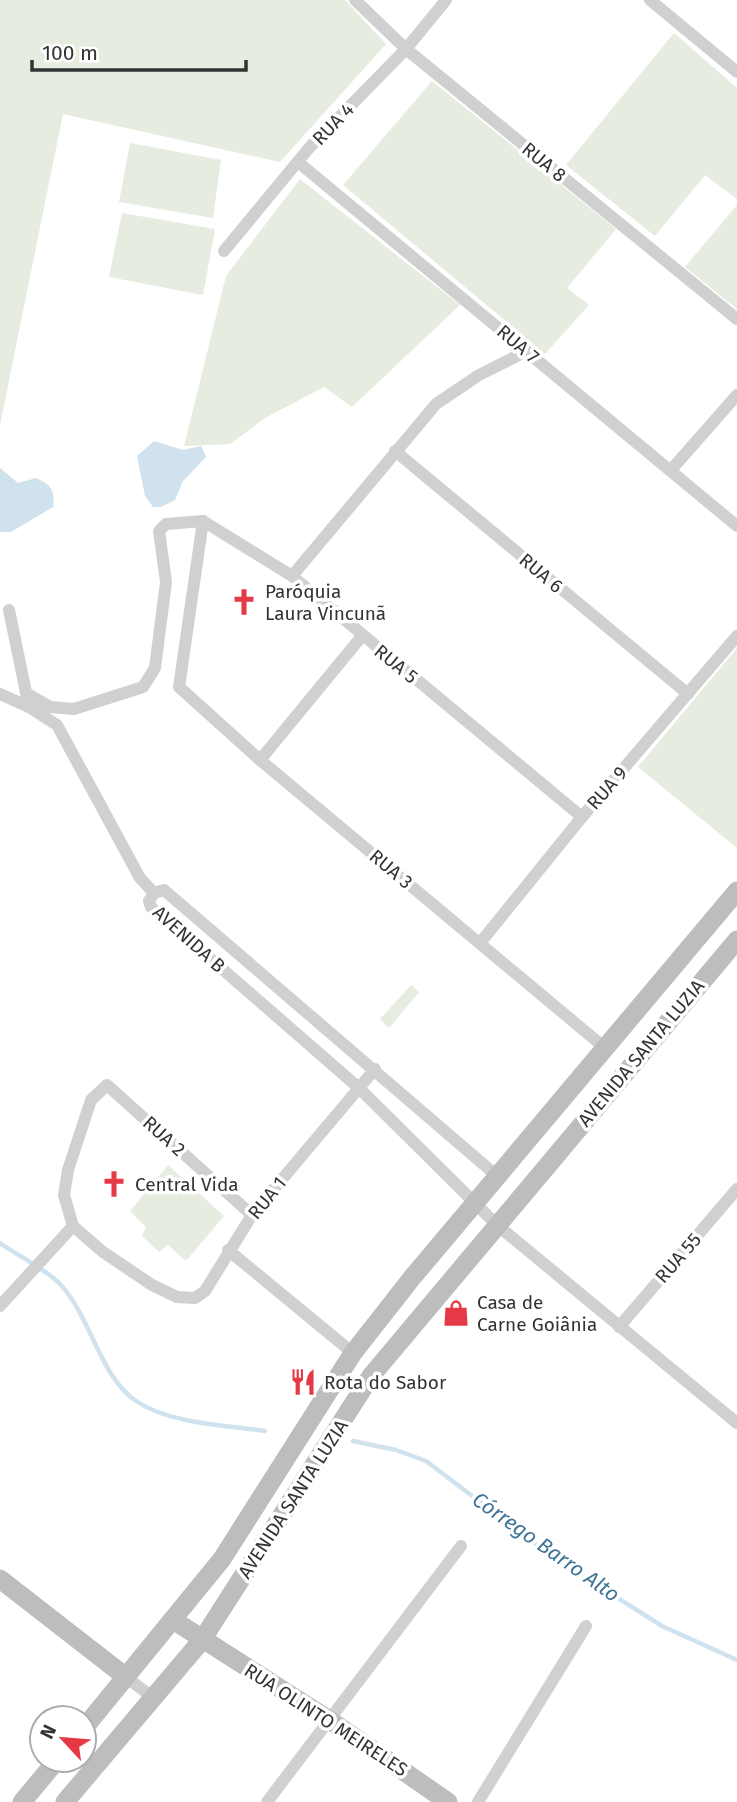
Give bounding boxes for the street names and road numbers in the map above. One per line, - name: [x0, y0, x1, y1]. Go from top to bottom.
- street label: RUA 4: [307, 98, 359, 150]
- street label: RUA 8: [517, 137, 571, 187]
- street label: RUA 7: [492, 320, 544, 368]
- street label: RUA 6: [515, 548, 567, 598]
- street label: RUA 5: [370, 640, 422, 688]
- street label: RUA 9: [582, 762, 632, 814]
- street label: RUA 3: [365, 844, 417, 894]
- street label: AVENIDA B: [148, 901, 230, 977]
- street label: AVENIDA SANTA LUZIA: [573, 975, 709, 1131]
- street label: RUA 2: [138, 1111, 190, 1161]
- street label: RUA 1: [243, 1172, 291, 1224]
- street label: RUA 55: [650, 1228, 706, 1288]
- street label: AVENIDA SANTA LUZIA: [233, 1415, 353, 1583]
- street label: RUA OLINTO MEIRELES: [240, 1659, 412, 1781]

